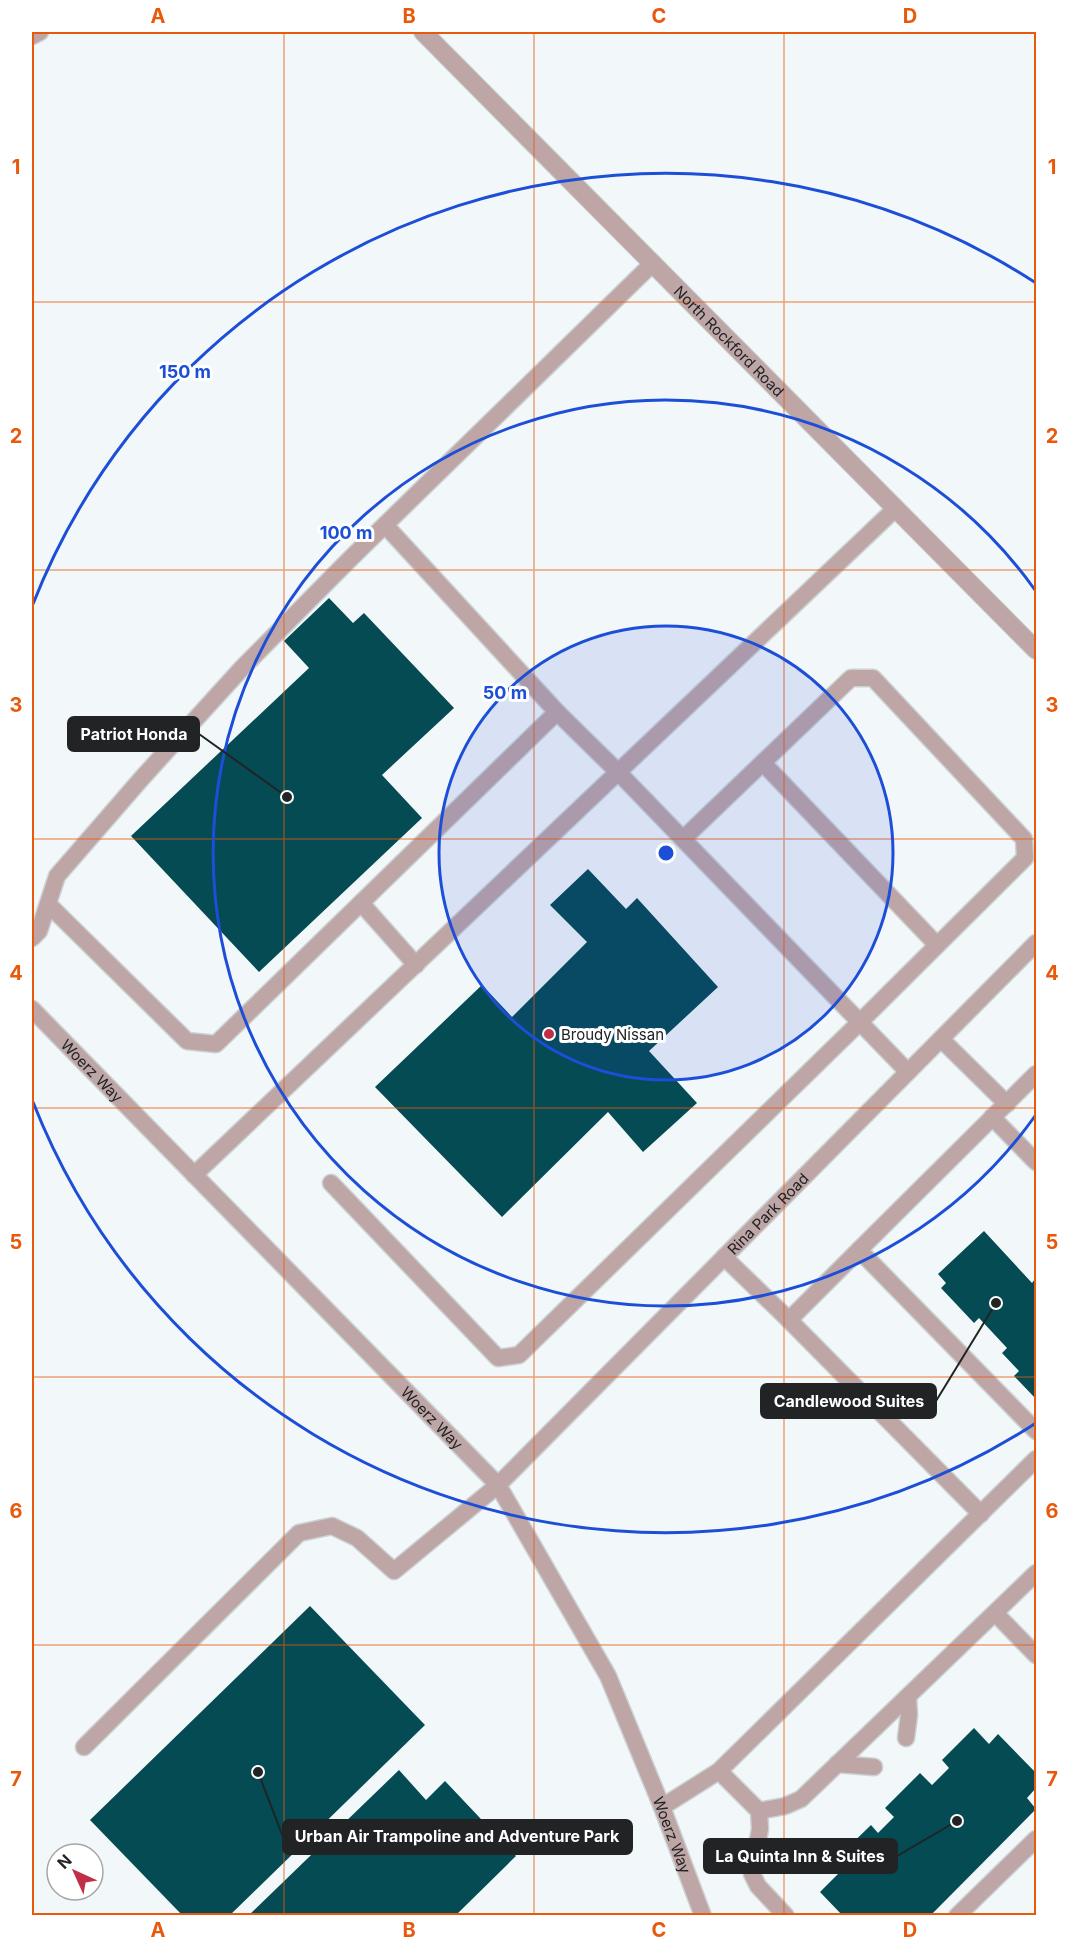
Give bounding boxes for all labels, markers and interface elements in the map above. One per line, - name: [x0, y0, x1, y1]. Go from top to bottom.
- text: A: [151, 4, 166, 28]
- text: B: [402, 4, 416, 28]
- text: C: [652, 4, 666, 28]
- text: D: [903, 4, 917, 28]
- text: 1: [12, 155, 20, 179]
- text: 1: [1048, 155, 1056, 179]
- street label: North Rockford Road: [670, 281, 788, 400]
- text: 150 m: [159, 361, 211, 382]
- text: 2: [10, 424, 22, 448]
- text: 2: [1046, 424, 1058, 448]
- text: 100 m: [320, 522, 372, 543]
- text: 50 m: [483, 682, 527, 703]
- text: 3: [10, 693, 22, 717]
- text: 3: [1046, 693, 1058, 717]
- callout: Patriot Honda: [68, 717, 199, 751]
- text: Patriot Honda: [81, 724, 187, 744]
- centre of rings: [656, 843, 676, 863]
- text: 4: [9, 961, 23, 985]
- text: 4: [1045, 961, 1059, 985]
- place label: Broudy Nissan: [561, 1025, 664, 1044]
- marker: Broudy Nissan: [542, 1027, 556, 1041]
- street label: Woerz Way: [57, 1035, 128, 1106]
- street label: Rina Park Road: [723, 1169, 812, 1258]
- text: 5: [10, 1230, 22, 1254]
- text: 5: [1046, 1230, 1058, 1254]
- street label: Woerz Way: [397, 1382, 468, 1454]
- callout: Candlewood Suites: [761, 1384, 936, 1418]
- text: Candlewood Suites: [774, 1391, 924, 1411]
- text: 6: [10, 1499, 23, 1523]
- text: 6: [1046, 1499, 1059, 1523]
- text: 7: [10, 1767, 22, 1791]
- text: 7: [1046, 1767, 1058, 1791]
- street label: Woerz Way: [649, 1794, 696, 1876]
- callout: Urban Air Trampoline and Adventure Park: [283, 1820, 632, 1854]
- text: Urban Air Trampoline and Adventure Park: [295, 1826, 620, 1846]
- callout: La Quinta Inn & Suites: [704, 1839, 897, 1873]
- north arrow: [45, 1842, 105, 1902]
- text: La Quinta Inn & Suites: [715, 1846, 885, 1866]
- text: N: [53, 1850, 76, 1873]
- text: A: [151, 1918, 166, 1942]
- text: B: [402, 1918, 416, 1942]
- text: C: [652, 1918, 666, 1942]
- text: D: [903, 1918, 917, 1942]

